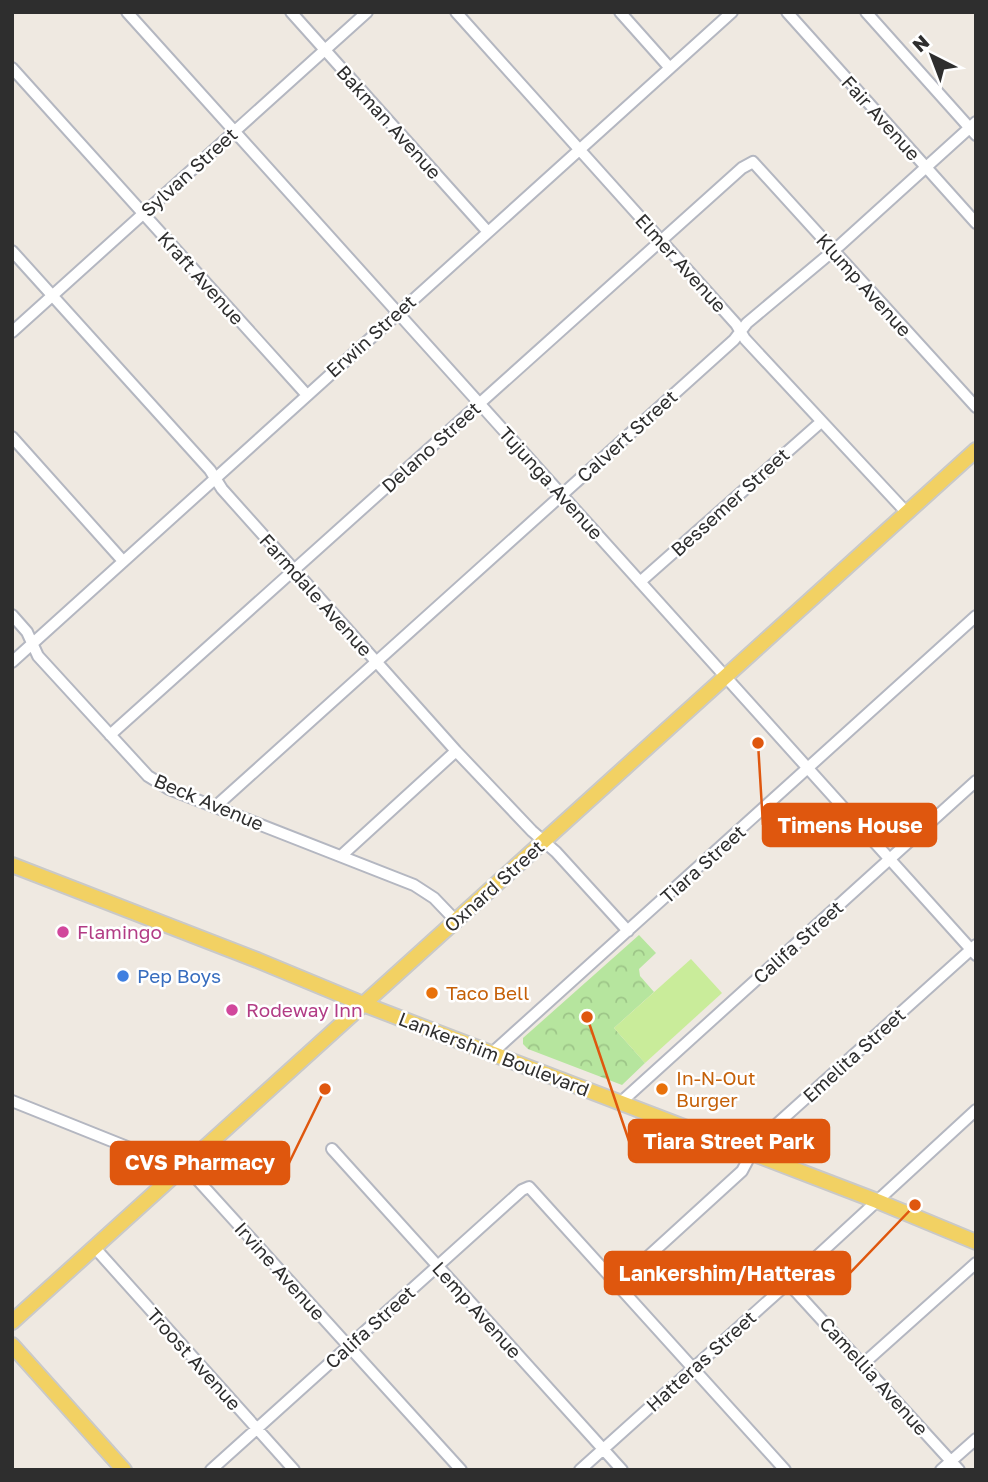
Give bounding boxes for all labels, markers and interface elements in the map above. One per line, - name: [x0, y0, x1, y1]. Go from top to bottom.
- north arrow: [897, 21, 967, 91]
- text: N: [907, 30, 933, 56]
- street label: Bakman Avenue: [332, 60, 447, 183]
- street label: Fair Avenue: [837, 71, 925, 165]
- street label: Sylvan Street: [136, 122, 242, 221]
- street label: Elmer Avenue: [631, 209, 732, 317]
- street label: Kraft Avenue: [153, 226, 249, 329]
- street label: Klump Avenue: [812, 228, 917, 341]
- street label: Erwin Street: [321, 289, 420, 382]
- street label: Calvert Street: [572, 385, 682, 487]
- street label: Delano Street: [376, 396, 485, 497]
- street label: Tujunga Avenue: [495, 421, 608, 544]
- street label: Bessemer Street: [666, 443, 794, 561]
- street label: Farmdale Avenue: [255, 529, 377, 661]
- street label: Beck Avenue: [151, 768, 267, 835]
- callout: Timens House: [763, 804, 936, 846]
- text: Timens House: [777, 812, 923, 838]
- street label: Tiara Street: [655, 819, 750, 908]
- street label: Oxnard Street: [439, 835, 548, 937]
- street label: Califa Street: [748, 895, 847, 988]
- place label: Flamingo: [77, 920, 162, 943]
- marker: Flamingo: [55, 924, 71, 940]
- place label: Pep Boys: [137, 964, 221, 987]
- marker: Pep Boys: [115, 968, 131, 984]
- place label: Taco Bell: [446, 981, 529, 1004]
- marker: Taco Bell: [424, 985, 440, 1001]
- place label: Rodeway Inn: [246, 998, 363, 1021]
- marker: Rodeway Inn: [224, 1002, 240, 1018]
- street label: Emelita Street: [798, 1003, 910, 1107]
- street label: Lankershim Boulevard: [396, 1007, 593, 1101]
- place label: In-N-Out Burger: [676, 1066, 756, 1111]
- marker: In-N-Out Burger: [654, 1081, 670, 1097]
- callout: Tiara Street Park: [629, 1120, 829, 1162]
- text: Tiara Street Park: [643, 1128, 815, 1154]
- callout: CVS Pharmacy: [111, 1142, 289, 1184]
- text: CVS Pharmacy: [125, 1149, 276, 1175]
- street label: Irvine Avenue: [230, 1217, 330, 1325]
- callout: Lankershim/Hatteras: [605, 1252, 850, 1294]
- street label: Lemp Avenue: [428, 1257, 527, 1363]
- text: Lankershim/Hatteras: [618, 1260, 836, 1286]
- street label: Califa Street: [320, 1280, 419, 1373]
- street label: Troost Avenue: [142, 1303, 246, 1415]
- street label: Hatteras Street: [641, 1305, 760, 1416]
- street label: Camellia Avenue: [815, 1312, 934, 1440]

